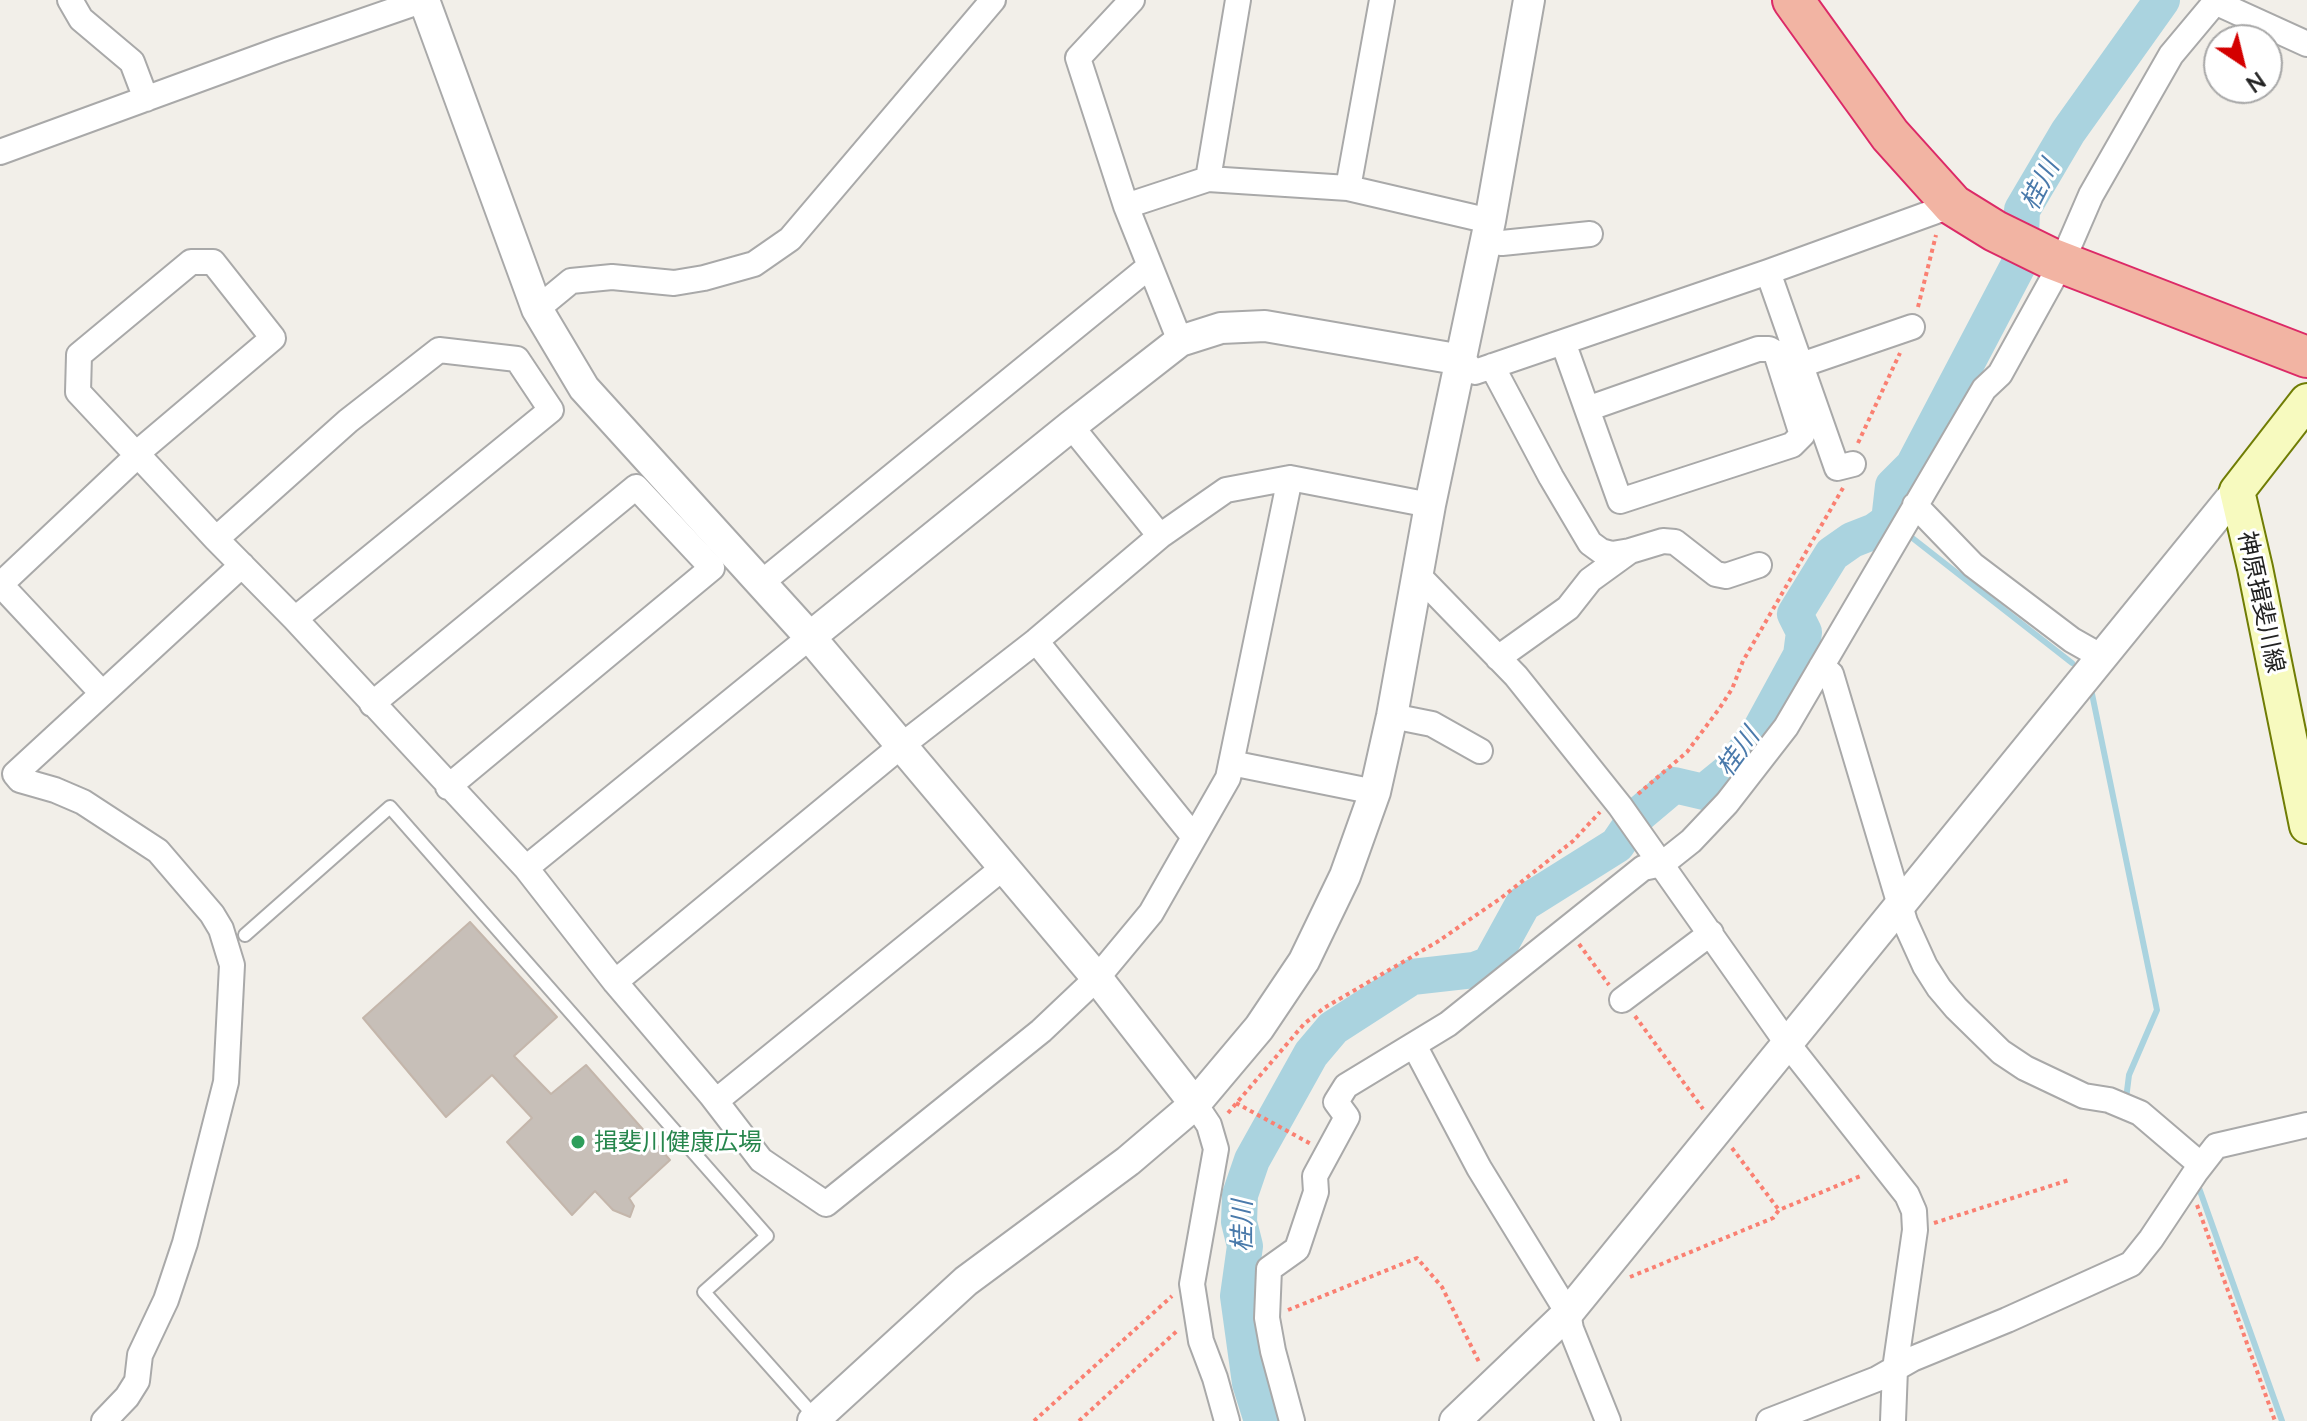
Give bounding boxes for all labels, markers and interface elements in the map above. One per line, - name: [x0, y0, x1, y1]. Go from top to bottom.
- north arrow: [2203, 24, 2283, 104]
- text: N: [2241, 67, 2271, 98]
- water label: 桂川: [2014, 155, 2066, 215]
- street label: 神原揖斐川線: [2232, 529, 2290, 675]
- water label: 桂川: [1710, 722, 1766, 782]
- place label: 揖斐川健康広場: [594, 1128, 762, 1156]
- marker: 揖斐川健康広場: [569, 1133, 587, 1151]
- water label: 桂川: [1227, 1200, 1259, 1252]

